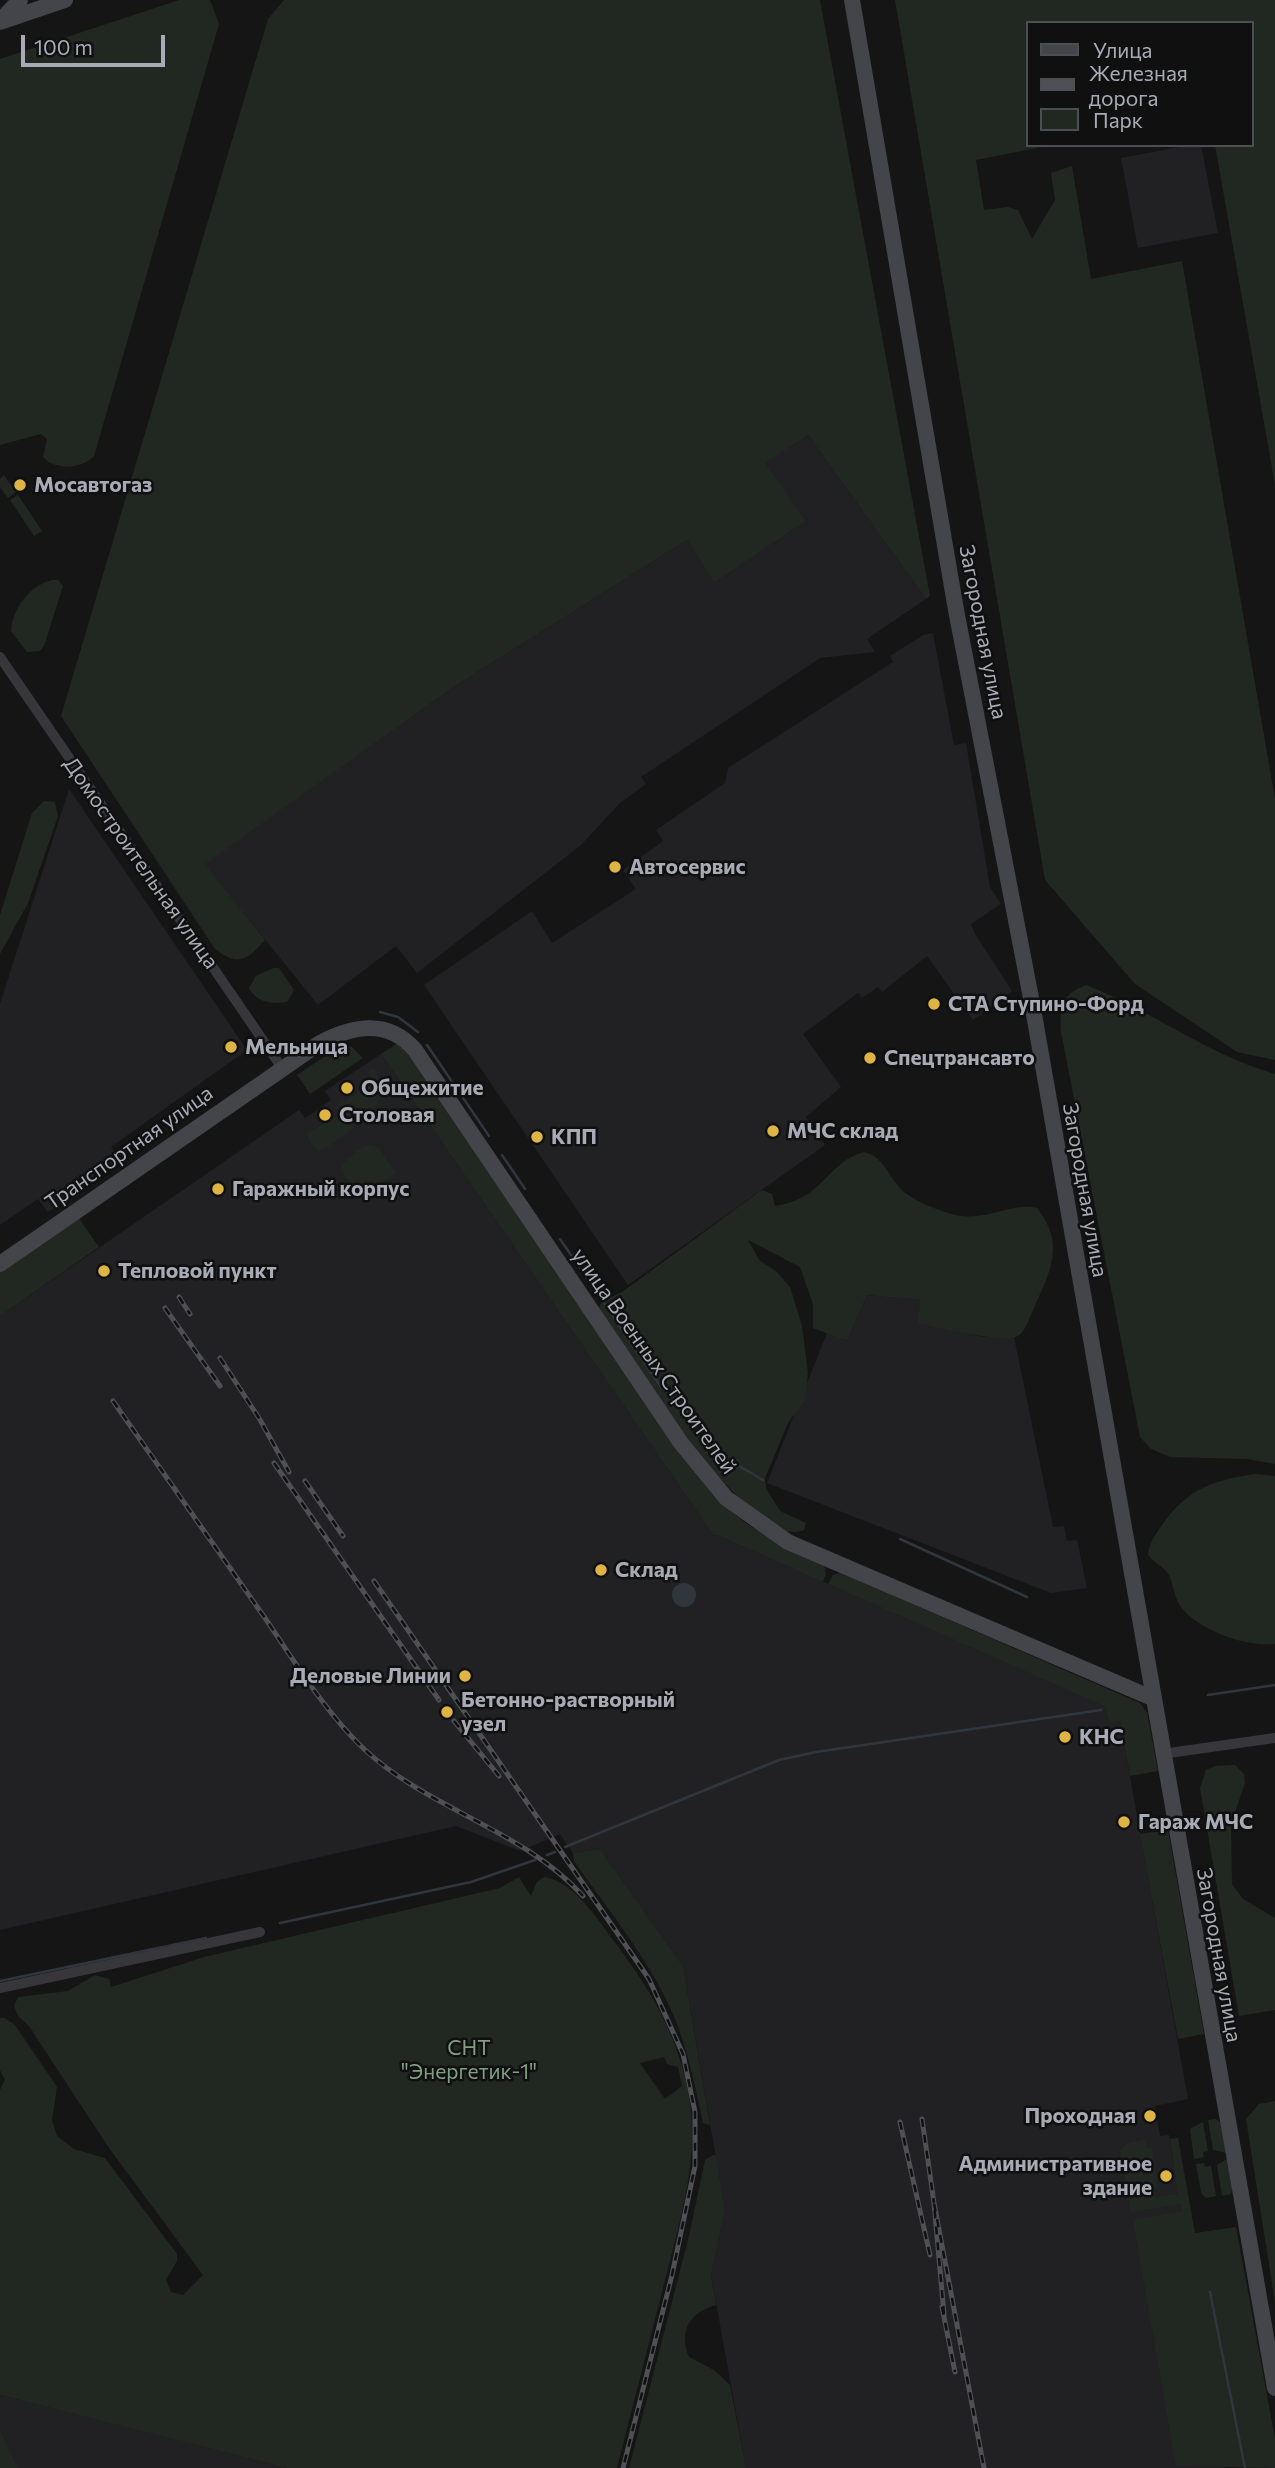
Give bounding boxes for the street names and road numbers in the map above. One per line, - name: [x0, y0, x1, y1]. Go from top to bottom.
- street label: Загородная улица: [954, 543, 1012, 721]
- street label: Домостроительная улица: [58, 752, 224, 974]
- street label: Транспортная улица: [40, 1081, 218, 1215]
- street label: Загородная улица: [1057, 1101, 1113, 1279]
- street label: улица Военных Строителей: [566, 1243, 742, 1479]
- street label: Загородная улица: [1191, 1866, 1247, 2044]

